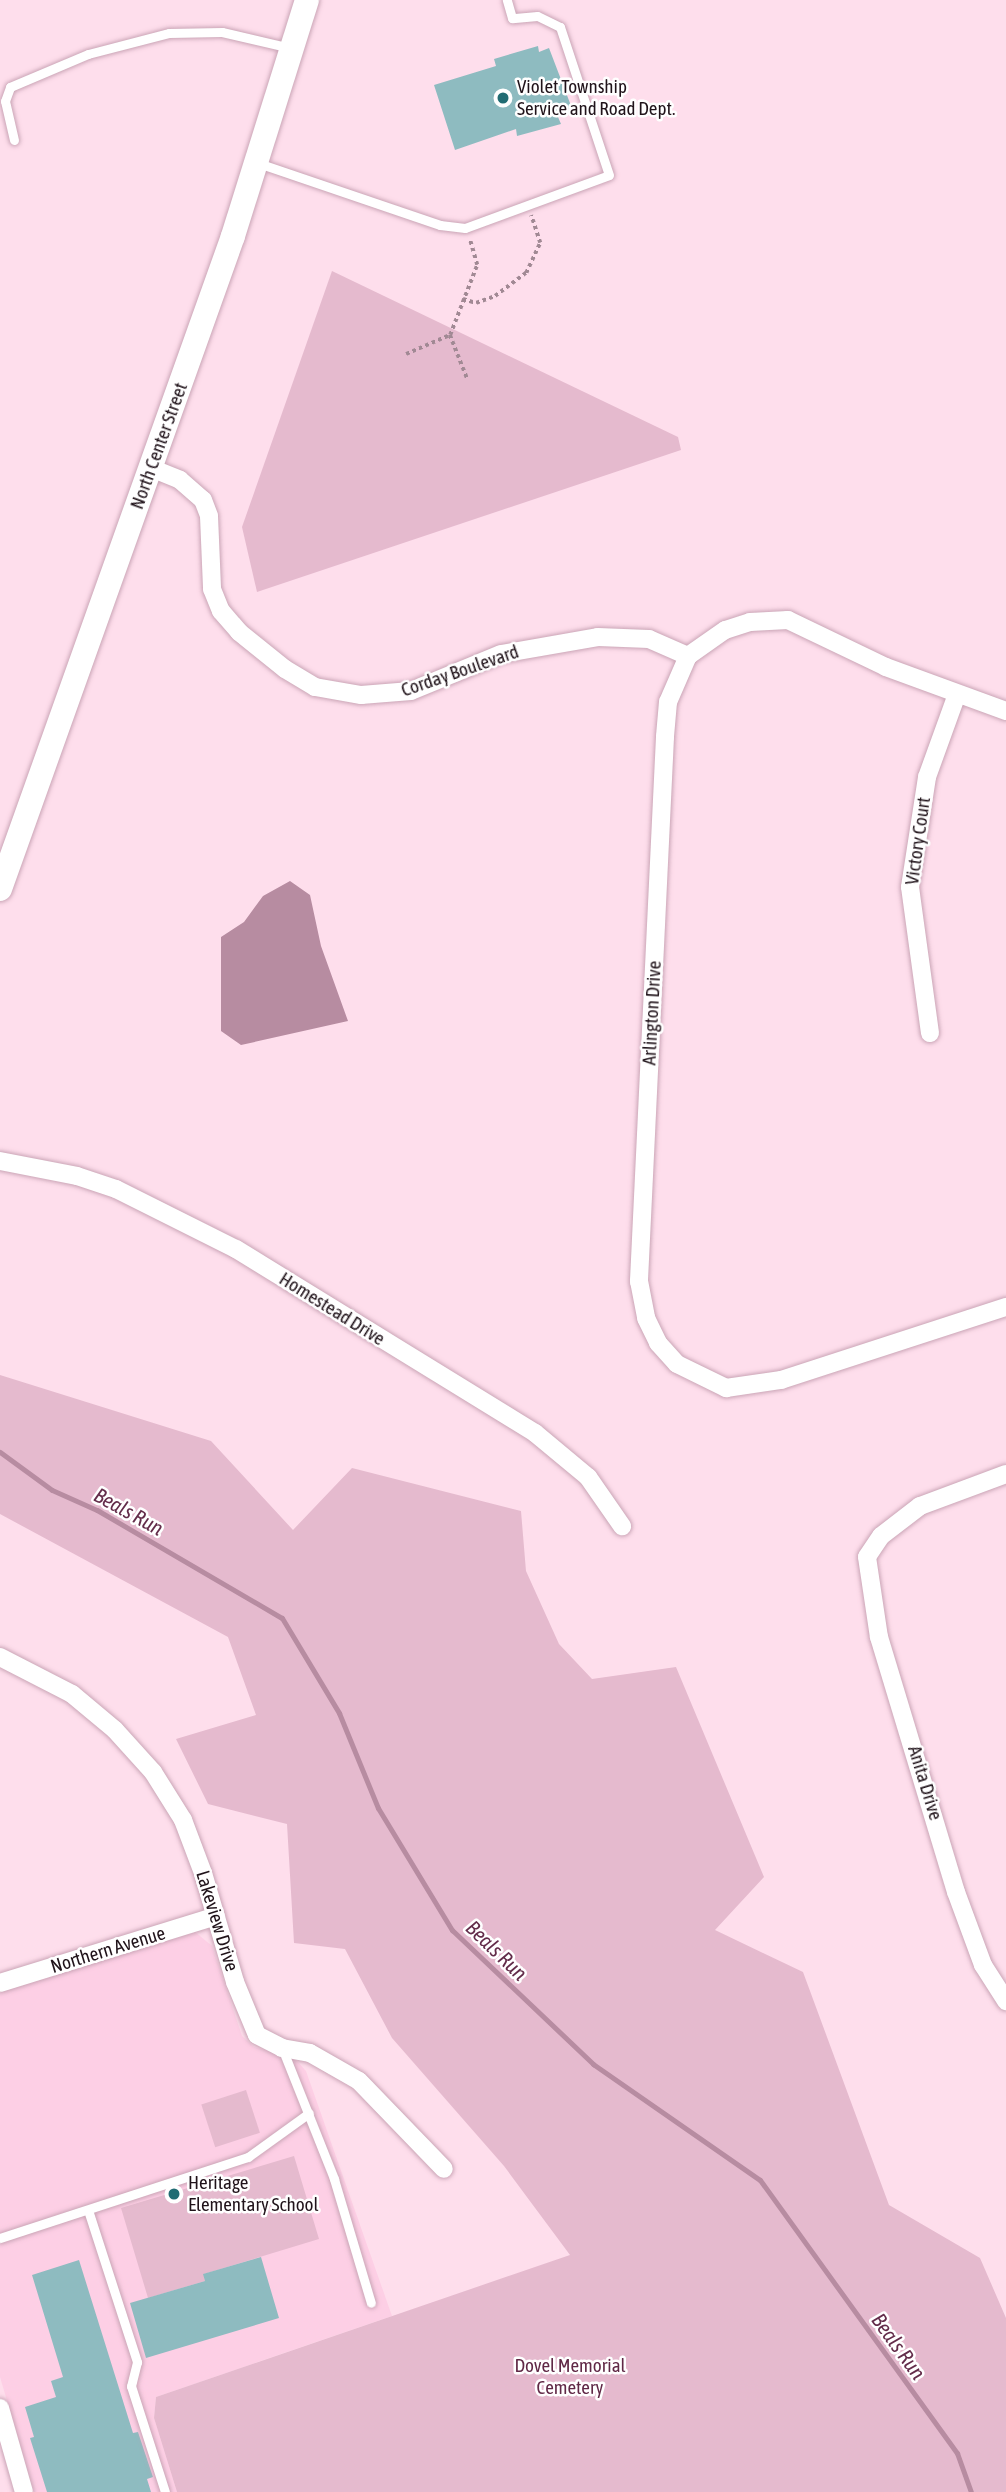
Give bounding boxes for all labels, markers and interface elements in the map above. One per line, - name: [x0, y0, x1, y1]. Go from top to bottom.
- place label: Violet Township Service and Road Dept.: [517, 76, 675, 120]
- marker: Violet Township Service and Road Dept.: [495, 90, 511, 106]
- street label: North Center Street: [126, 380, 192, 512]
- street label: Corday Boulevard: [398, 640, 522, 702]
- street label: Victory Court: [901, 796, 935, 886]
- street label: Arlington Drive: [638, 960, 666, 1066]
- street label: Homestead Drive: [275, 1267, 389, 1351]
- water label: Beals Run: [90, 1482, 168, 1540]
- street label: Anita Drive: [903, 1743, 947, 1823]
- street label: Lakeview Drive: [191, 1868, 243, 1974]
- water label: Beals Run: [461, 1915, 533, 1985]
- street label: Northern Avenue: [48, 1922, 168, 1978]
- place label: Heritage Elementary School: [188, 2172, 319, 2216]
- marker: Heritage Elementary School: [166, 2186, 182, 2202]
- water label: Beals Run: [867, 2308, 931, 2384]
- park label: Dovel Memorial Cemetery: [514, 2355, 626, 2399]

